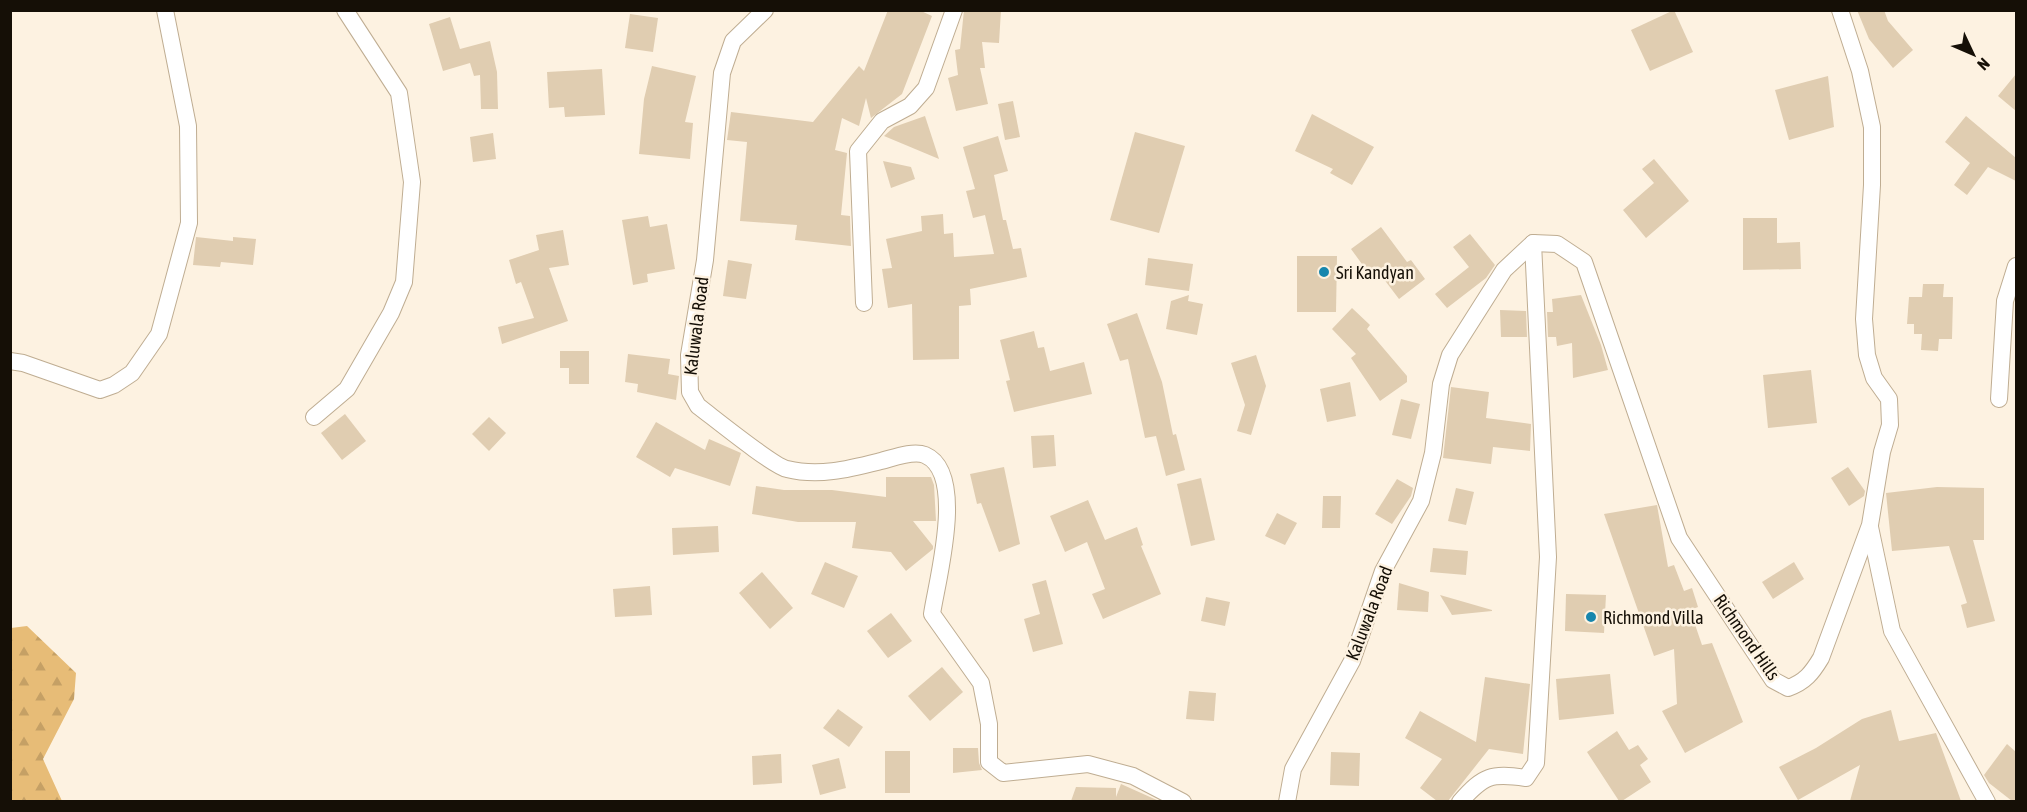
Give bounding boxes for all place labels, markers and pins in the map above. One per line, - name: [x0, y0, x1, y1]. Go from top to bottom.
- place label: Sri Kandyan: [1336, 262, 1414, 283]
- marker: Sri Kandyan: [1317, 265, 1331, 279]
- place label: Richmond Villa: [1603, 607, 1704, 628]
- marker: Richmond Villa: [1584, 610, 1598, 624]

